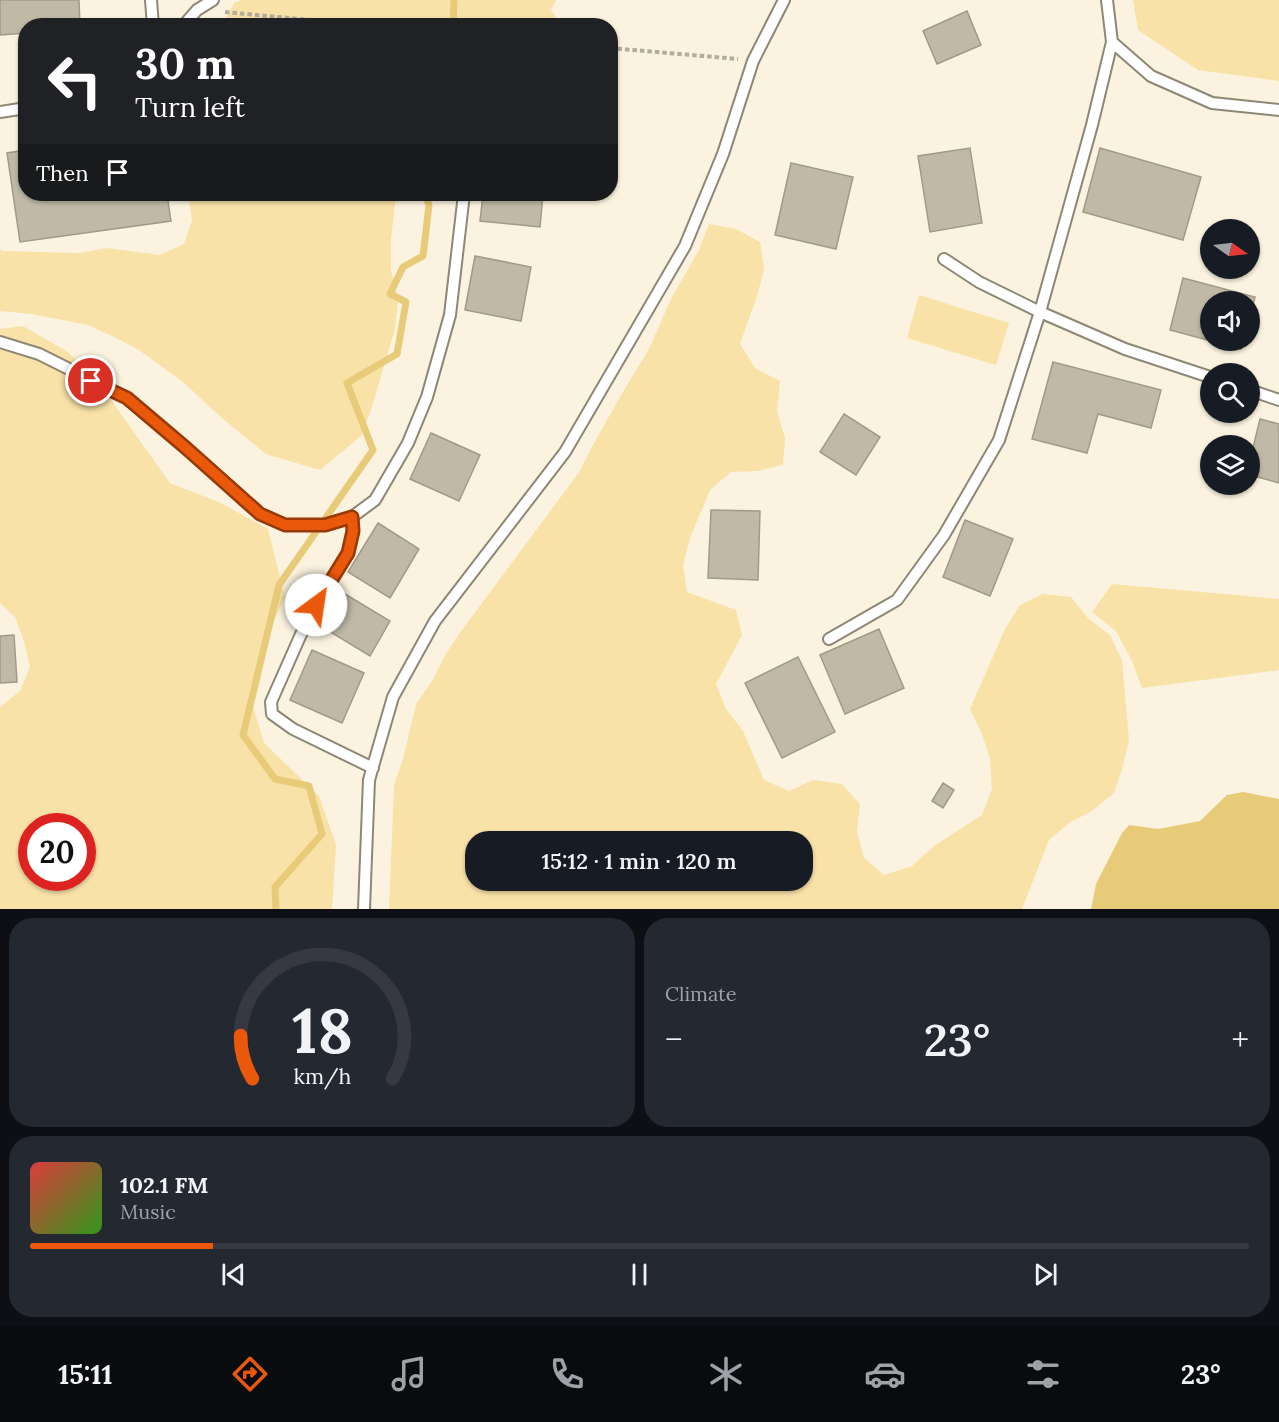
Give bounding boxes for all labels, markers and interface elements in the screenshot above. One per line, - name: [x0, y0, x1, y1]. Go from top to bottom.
- text: 30 m: [135, 37, 235, 91]
- icon: left: [36, 42, 114, 120]
- text: Turn left: [135, 90, 245, 124]
- icon: arrive: [101, 156, 134, 189]
- text: Then: [36, 159, 89, 187]
- north arrow: [1200, 219, 1260, 279]
- map controls: [1200, 219, 1260, 495]
- button: sound: [1200, 291, 1260, 351]
- pin: [65, 355, 116, 406]
- button: search: [1200, 363, 1260, 423]
- icon: arrive: [74, 364, 107, 397]
- button: layers: [1200, 435, 1260, 495]
- position arrow: [284, 573, 348, 637]
- speed limit sign: 20: [18, 813, 96, 891]
- text: 15:12 · 1 min · 120 m: [541, 847, 737, 875]
- text: Climate: [665, 981, 737, 1006]
- text: 18: [291, 990, 353, 1070]
- text: 23°: [924, 1011, 990, 1068]
- text: −: [665, 1018, 683, 1060]
- text: +: [1231, 1018, 1249, 1060]
- text: km/h: [293, 1063, 351, 1091]
- text: 102.1 FM: [120, 1171, 208, 1199]
- text: Music: [120, 1199, 176, 1224]
- icon: previous: [217, 1258, 250, 1291]
- icon: pause: [623, 1258, 656, 1291]
- icon: next: [1029, 1258, 1062, 1291]
- icon: directions: [229, 1353, 271, 1395]
- icon: music: [388, 1353, 430, 1395]
- icon: phone: [546, 1353, 588, 1395]
- icon: climate: [705, 1353, 747, 1395]
- icon: car: [864, 1353, 906, 1395]
- icon: filters: [1022, 1353, 1064, 1395]
- text: 15:11: [58, 1357, 113, 1391]
- text: 23°: [1181, 1357, 1221, 1391]

